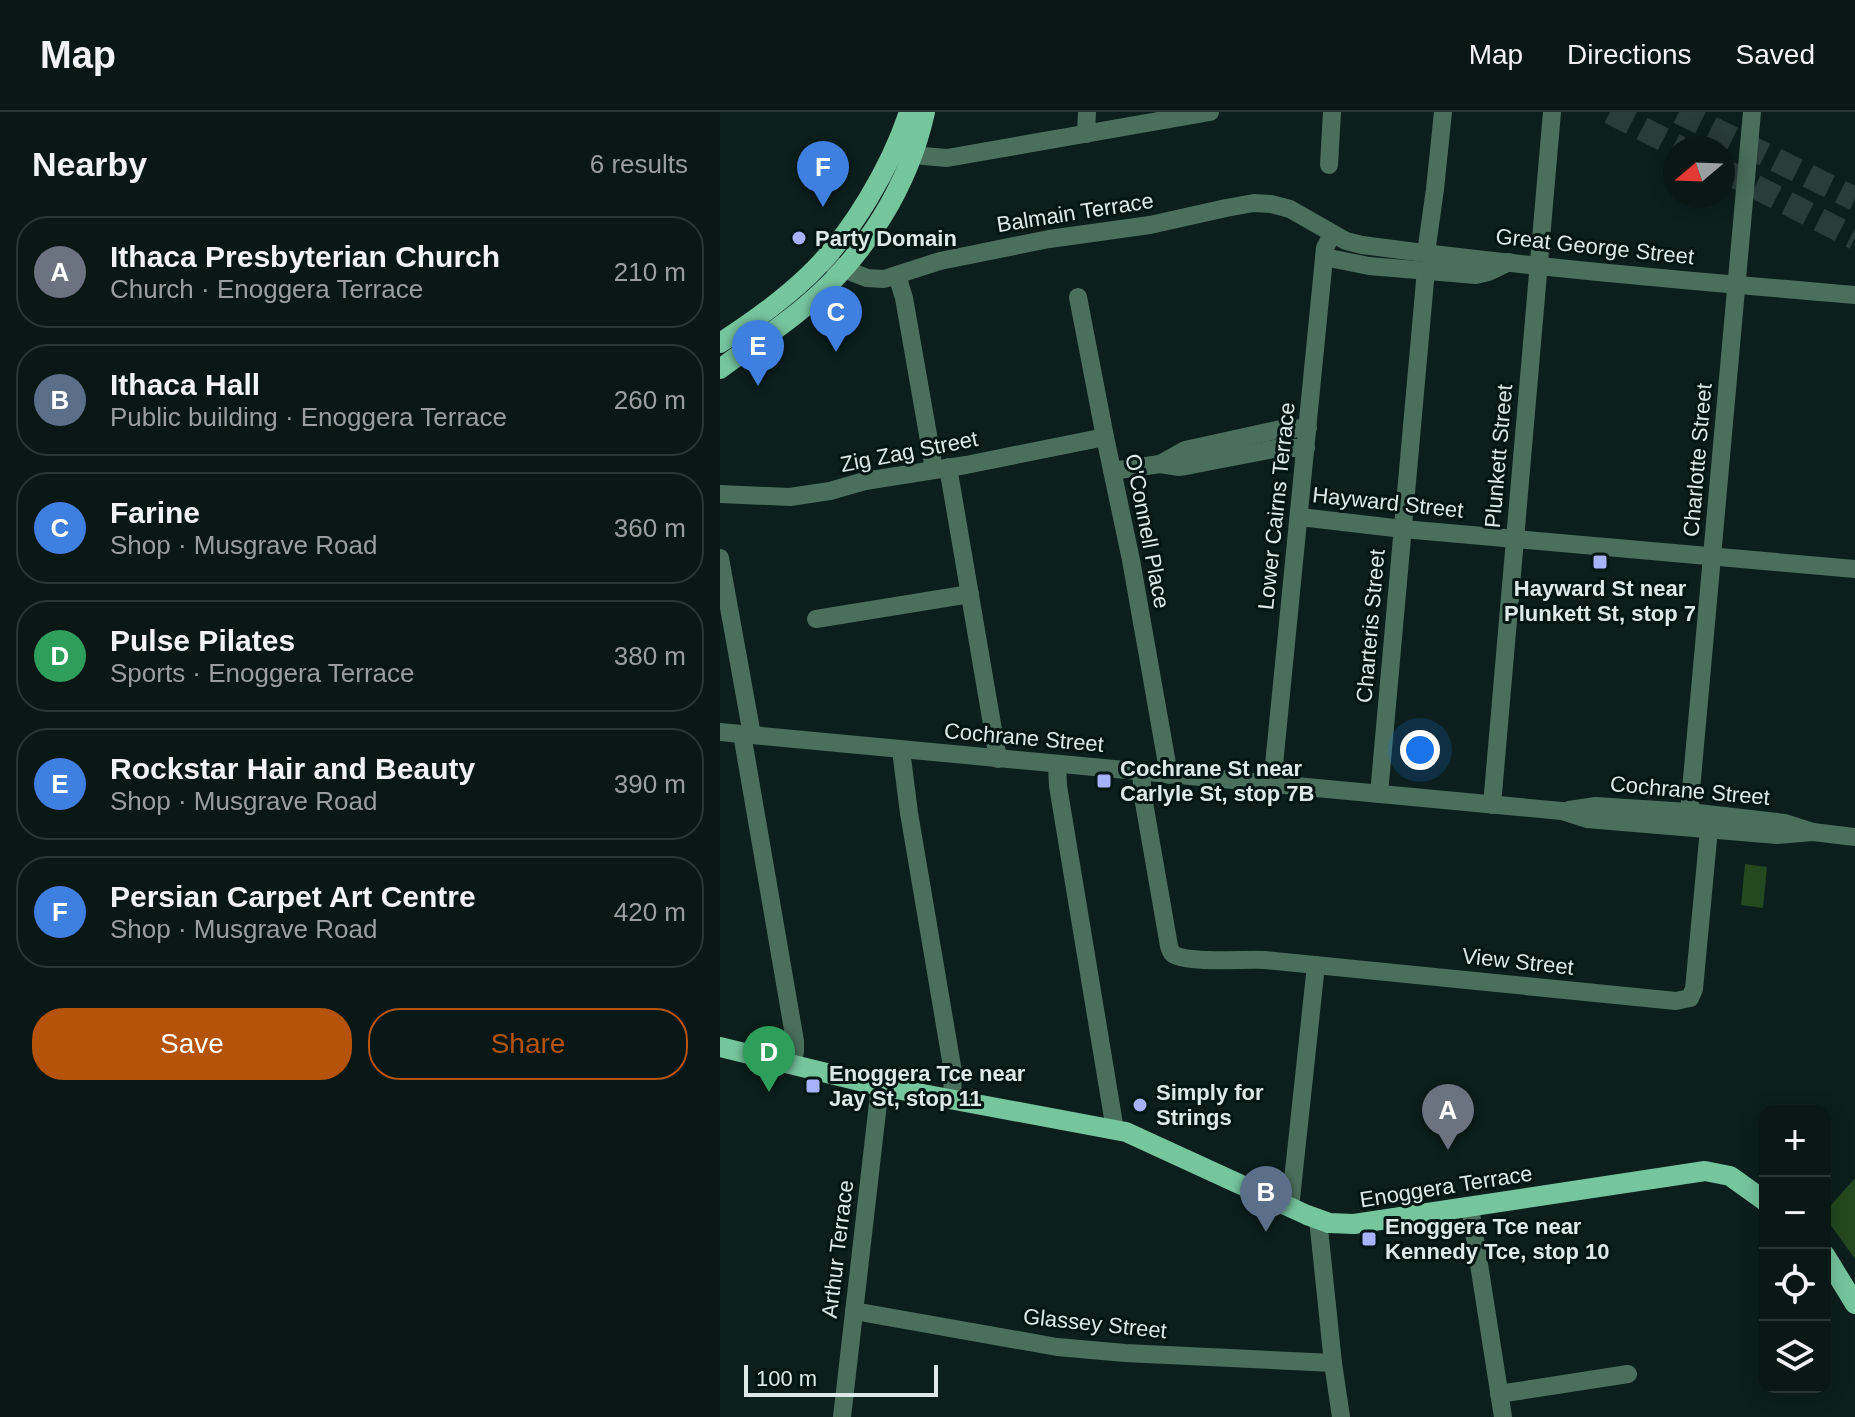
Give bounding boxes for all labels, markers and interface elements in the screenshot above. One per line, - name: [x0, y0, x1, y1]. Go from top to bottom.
- text: Map: [40, 34, 116, 76]
- text: Map: [1469, 39, 1523, 70]
- text: Directions: [1567, 39, 1692, 70]
- text: Saved: [1736, 39, 1815, 70]
- north arrow: [1663, 136, 1735, 208]
- pin: F: [797, 141, 849, 207]
- text: Nearby: [32, 145, 147, 183]
- text: 6 results: [590, 149, 688, 179]
- street label: Balmain Terrace: [995, 188, 1155, 237]
- street label: Great George Street: [1495, 224, 1695, 269]
- place label: Party Domain: [815, 226, 957, 251]
- marker: Party Domain: [790, 229, 808, 247]
- text: Ithaca Presbyterian Church: [110, 240, 500, 273]
- text: A: [51, 257, 69, 287]
- text: 210 m: [614, 257, 686, 287]
- text: Church · Enoggera Terrace: [110, 274, 423, 304]
- pin: C: [810, 286, 862, 352]
- pin: E: [732, 320, 784, 386]
- text: Ithaca Hall: [110, 368, 260, 401]
- street label: Charlotte Street: [1678, 382, 1717, 538]
- street label: Plunkett Street: [1480, 383, 1517, 529]
- text: B: [51, 385, 69, 415]
- text: 260 m: [614, 385, 686, 415]
- street label: Lower Cairns Terrace: [1253, 401, 1300, 611]
- text: Public building · Enoggera Terrace: [110, 402, 507, 432]
- street label: Zig Zag Street: [838, 426, 980, 477]
- street label: O'Connell Place: [1120, 452, 1175, 611]
- street label: Hayward Street: [1311, 482, 1465, 523]
- text: Farine: [110, 496, 200, 529]
- text: C: [51, 513, 69, 543]
- text: 360 m: [614, 513, 686, 543]
- text: Shop · Musgrave Road: [110, 530, 377, 560]
- street label: Charteris Street: [1351, 548, 1390, 704]
- marker: Hayward St near Plunkett St, stop 7: [1591, 553, 1609, 571]
- place label: Hayward St near Plunkett St, stop 7: [1504, 576, 1696, 626]
- text: Pulse Pilates: [110, 624, 295, 657]
- text: D: [51, 641, 69, 671]
- text: 380 m: [614, 641, 686, 671]
- text: Sports · Enoggera Terrace: [110, 658, 414, 688]
- street label: Cochrane Street: [943, 718, 1105, 757]
- your location: [1400, 730, 1440, 770]
- text: Rockstar Hair and Beauty: [110, 752, 475, 785]
- place label: Cochrane St near Carlyle St, stop 7B: [1120, 756, 1314, 806]
- text: E: [51, 769, 69, 799]
- text: 390 m: [614, 769, 686, 799]
- street label: Cochrane Street: [1609, 771, 1771, 810]
- marker: Cochrane St near Carlyle St, stop 7B: [1095, 772, 1113, 790]
- text: Shop · Musgrave Road: [110, 786, 377, 816]
- text: Persian Carpet Art Centre: [110, 880, 476, 913]
- text: F: [52, 897, 68, 927]
- text: 420 m: [614, 897, 686, 927]
- text: Shop · Musgrave Road: [110, 914, 377, 944]
- street label: View Street: [1461, 943, 1575, 980]
- button: Save: [32, 1008, 352, 1080]
- button: Share: [368, 1008, 688, 1080]
- pin: D: [743, 1026, 795, 1092]
- place label: Enoggera Tce near Jay St, stop 11: [829, 1061, 1026, 1111]
- marker: Enoggera Tce near Jay St, stop 11: [804, 1077, 822, 1095]
- place label: Simply for Strings: [1156, 1080, 1264, 1130]
- pin: A: [1422, 1084, 1474, 1150]
- marker: Simply for Strings: [1131, 1096, 1149, 1114]
- map controls: [1759, 1105, 1831, 1393]
- button: +: [1759, 1105, 1831, 1177]
- street label: Enoggera Terrace: [1358, 1160, 1534, 1212]
- pin: B: [1240, 1166, 1292, 1232]
- button: −: [1759, 1177, 1831, 1249]
- street label: Arthur Terrace: [817, 1179, 858, 1320]
- place label: Enoggera Tce near Kennedy Tce, stop 10: [1385, 1214, 1610, 1264]
- marker: Enoggera Tce near Kennedy Tce, stop 10: [1360, 1230, 1378, 1248]
- button: locate: [1759, 1249, 1831, 1321]
- street label: Glassey Street: [1022, 1304, 1168, 1343]
- button: layers: [1759, 1321, 1831, 1393]
- scale bar: [744, 1361, 938, 1397]
- text: 100 m: [756, 1366, 817, 1391]

